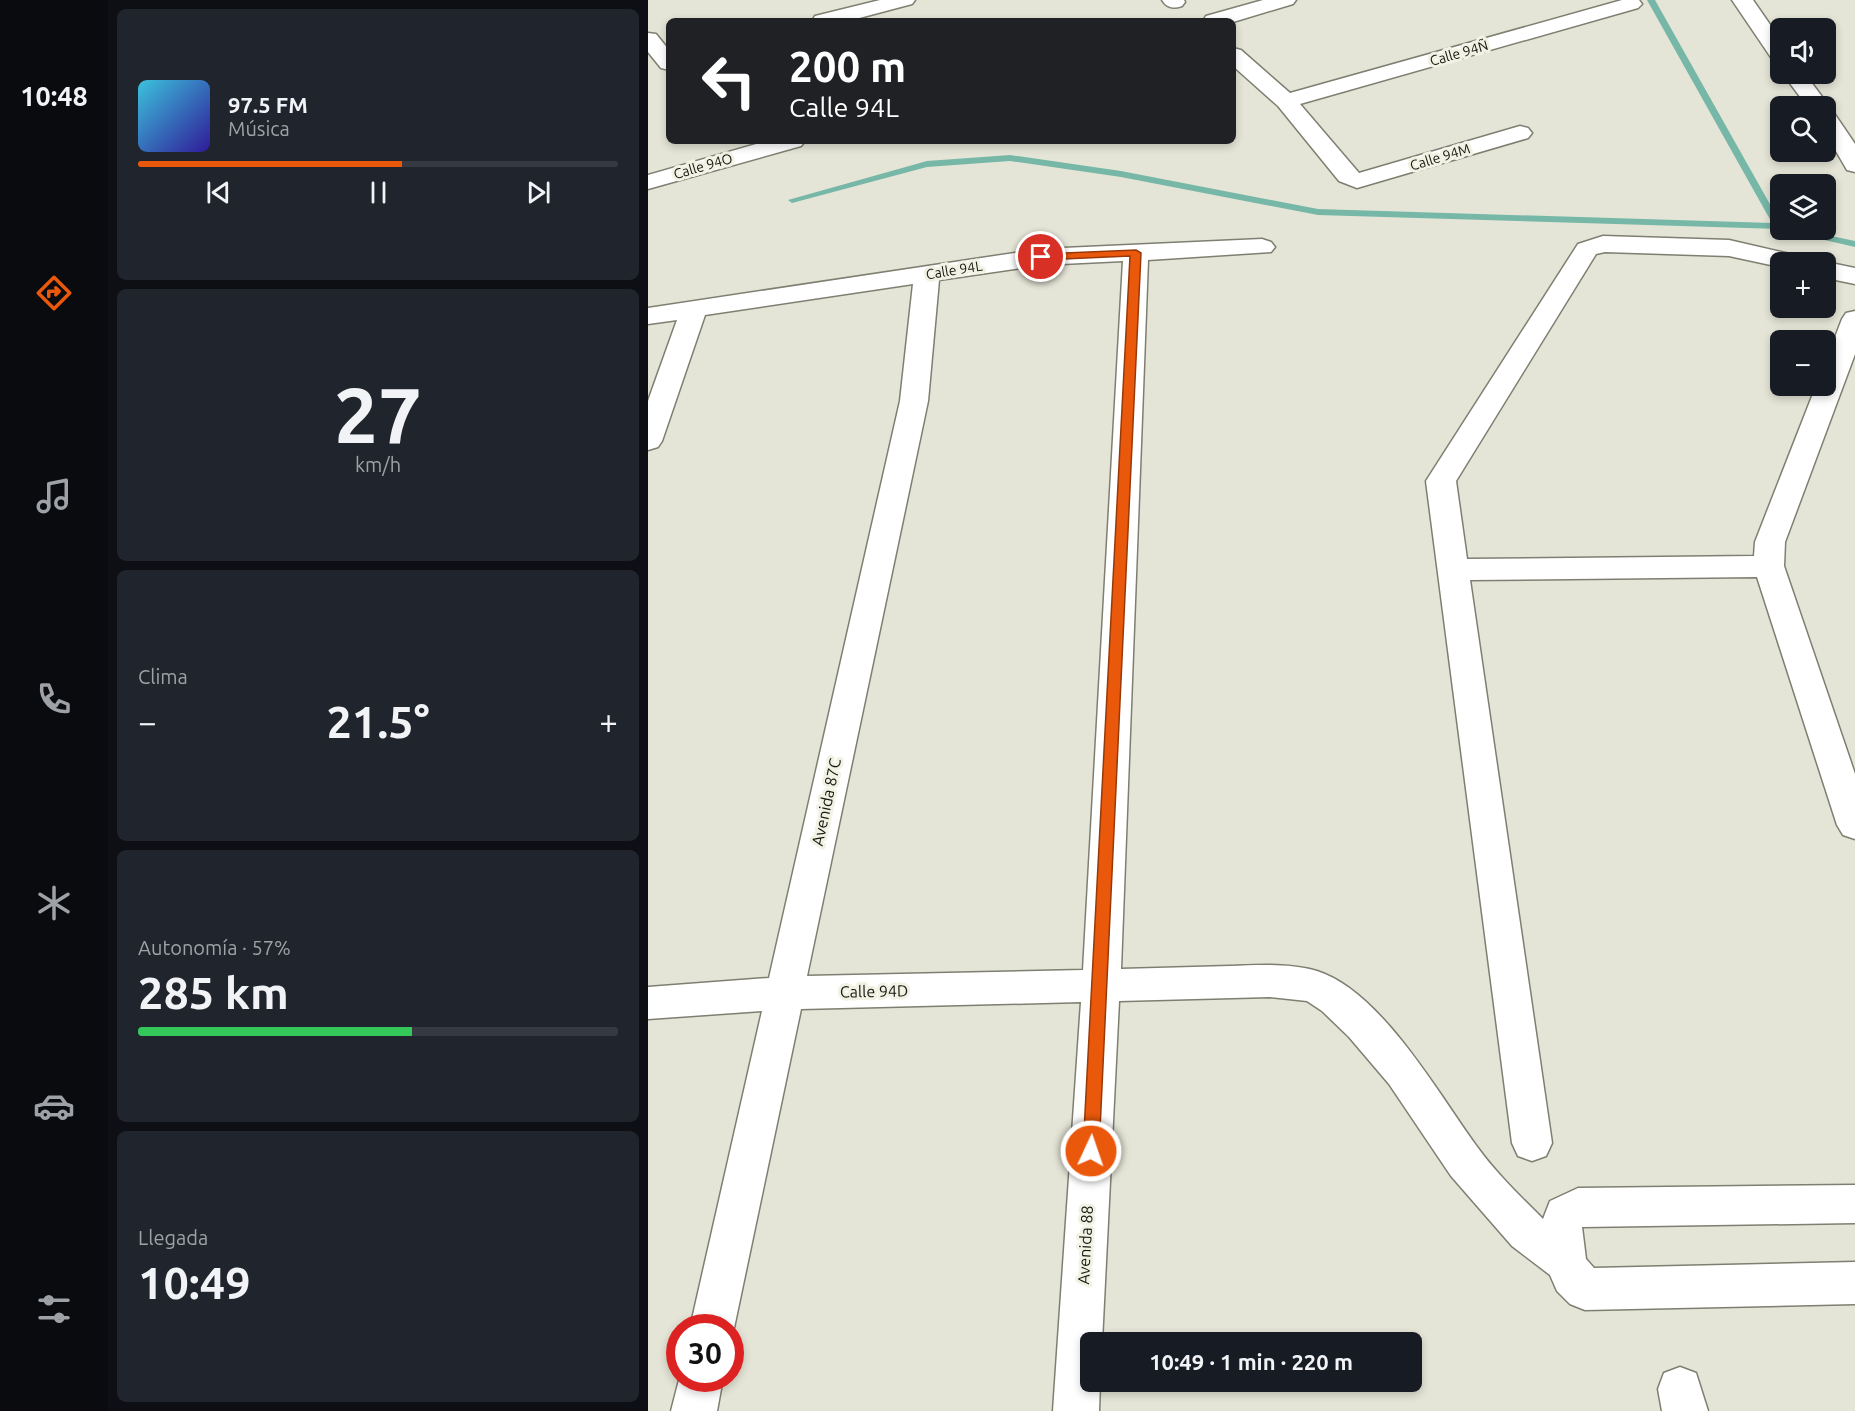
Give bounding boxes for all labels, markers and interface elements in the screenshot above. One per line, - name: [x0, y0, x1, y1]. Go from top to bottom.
- map controls: [1770, 18, 1836, 396]
- button: sound: [1770, 18, 1836, 84]
- street label: Calle 94Ñ: [1428, 36, 1490, 69]
- icon: left: [690, 42, 768, 120]
- text: 200 m: [789, 43, 906, 90]
- text: 10:48: [20, 81, 88, 111]
- text: 97.5 FM: [228, 92, 308, 117]
- text: Calle 94L: [789, 92, 899, 122]
- button: search: [1770, 96, 1836, 162]
- text: Música: [228, 117, 290, 140]
- street label: Calle 94M: [1408, 140, 1472, 174]
- street label: Calle 94O: [672, 150, 735, 182]
- button: layers: [1770, 174, 1836, 240]
- icon: previous: [202, 176, 235, 209]
- icon: pause: [362, 176, 395, 209]
- icon: next: [522, 176, 555, 209]
- pin: [1015, 231, 1066, 282]
- icon: arrive: [1024, 240, 1057, 273]
- button: +: [1770, 252, 1836, 318]
- street label: Calle 94L: [925, 258, 983, 282]
- icon: directions: [33, 272, 75, 314]
- button: −: [1770, 330, 1836, 396]
- text: 27: [334, 370, 422, 458]
- text: km/h: [355, 453, 401, 476]
- icon: music: [33, 475, 75, 517]
- text: Clima: [138, 665, 188, 688]
- icon: phone: [33, 678, 75, 720]
- text: 21.5°: [326, 696, 430, 747]
- text: −: [138, 703, 157, 740]
- text: +: [599, 703, 618, 740]
- street label: Avenida 87C: [808, 756, 844, 847]
- icon: climate: [33, 882, 75, 924]
- text: Autonomía · 57%: [138, 936, 291, 959]
- text: 285 km: [138, 967, 289, 1018]
- street label: Calle 94D: [840, 981, 908, 1001]
- icon: car: [33, 1085, 75, 1127]
- position arrow: [1059, 1119, 1123, 1183]
- street label: Avenida 88: [1074, 1205, 1096, 1285]
- text: Llegada: [138, 1226, 208, 1249]
- text: 10:49: [138, 1257, 251, 1308]
- icon: filters: [33, 1288, 75, 1330]
- speed limit sign: 30: [666, 1314, 744, 1392]
- text: 10:49 · 1 min · 220 m: [1149, 1349, 1353, 1374]

